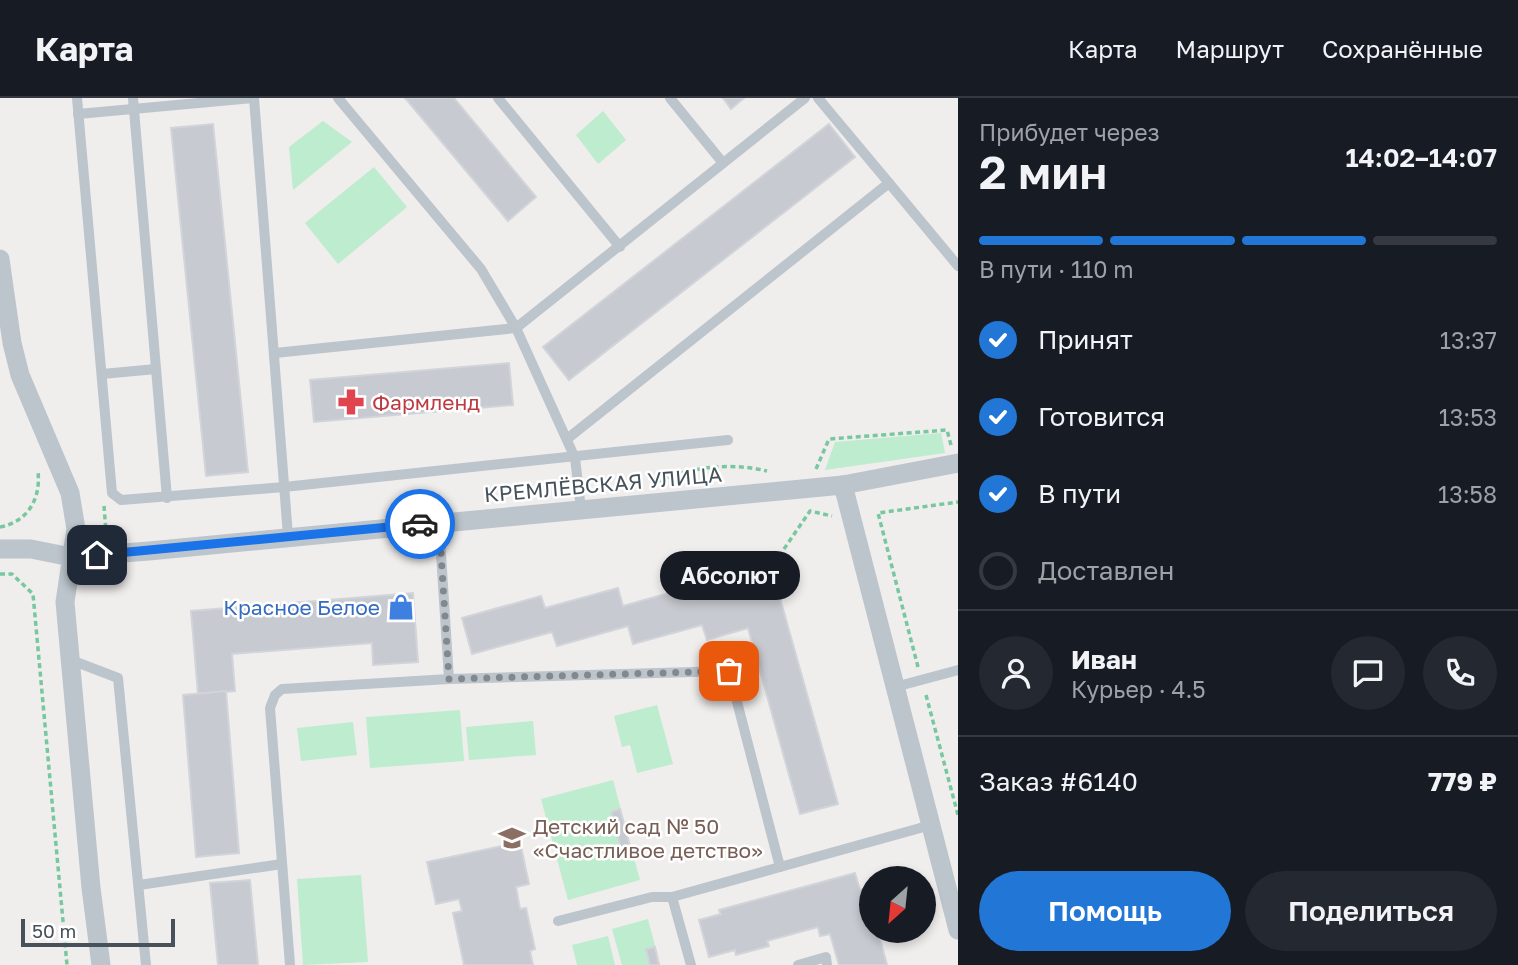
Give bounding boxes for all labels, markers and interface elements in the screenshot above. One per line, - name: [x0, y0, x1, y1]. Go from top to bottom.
- text: Карта: [35, 29, 134, 68]
- text: Карта: [1068, 34, 1138, 63]
- text: Маршрут: [1176, 34, 1284, 63]
- text: Сохранённые: [1322, 34, 1483, 63]
- text: Прибудет через: [979, 118, 1160, 146]
- text: 14:02–14:07: [1345, 142, 1497, 173]
- text: 2 мин: [979, 144, 1107, 199]
- text: В пути · 110 m: [979, 255, 1134, 283]
- icon: check: [979, 321, 1017, 359]
- text: Принят: [1038, 324, 1133, 355]
- text: 13:37: [1440, 326, 1497, 354]
- pharmacy icon: Фармленд: [336, 387, 366, 417]
- place label: Фармленд: [372, 389, 480, 415]
- icon: check: [979, 398, 1017, 436]
- text: Готовится: [1038, 401, 1165, 432]
- text: 13:53: [1439, 403, 1497, 431]
- street label: КРЕМЛЁВСКАЯ УЛИЦА: [483, 461, 723, 507]
- icon: check: [979, 475, 1017, 513]
- text: В пути: [1038, 478, 1121, 509]
- text: 13:58: [1438, 480, 1497, 508]
- courier: [385, 489, 455, 559]
- icon: car: [401, 505, 439, 543]
- pin: [67, 525, 127, 585]
- icon: home: [78, 536, 116, 574]
- callout: Абсолют: [659, 552, 799, 601]
- text: Доставлен: [1038, 555, 1174, 586]
- text: Абсолют: [681, 561, 779, 589]
- shop icon: Красное Белое: [386, 592, 416, 622]
- place label: Красное Белое: [223, 594, 380, 620]
- button: person: [979, 636, 1053, 710]
- button: chat: [1331, 636, 1405, 710]
- button: phone: [1423, 636, 1497, 710]
- pin: [699, 641, 759, 701]
- text: Иван: [1071, 644, 1137, 675]
- icon: bag: [710, 652, 748, 690]
- text: Курьер · 4.5: [1071, 675, 1206, 703]
- text: Заказ #6140: [979, 766, 1138, 797]
- text: 779 ₽: [1428, 766, 1497, 797]
- place label: Детский сад № 50 «Счастливое детство»: [533, 813, 763, 863]
- school or university icon: Детский сад № 50 «Счастливое детство»: [497, 823, 527, 853]
- north arrow: [859, 866, 936, 943]
- map controls: [859, 866, 936, 943]
- button: Помощь: [979, 871, 1231, 951]
- button: Поделиться: [1245, 871, 1497, 951]
- scale bar: [21, 916, 175, 948]
- text: 50 m: [32, 919, 76, 942]

